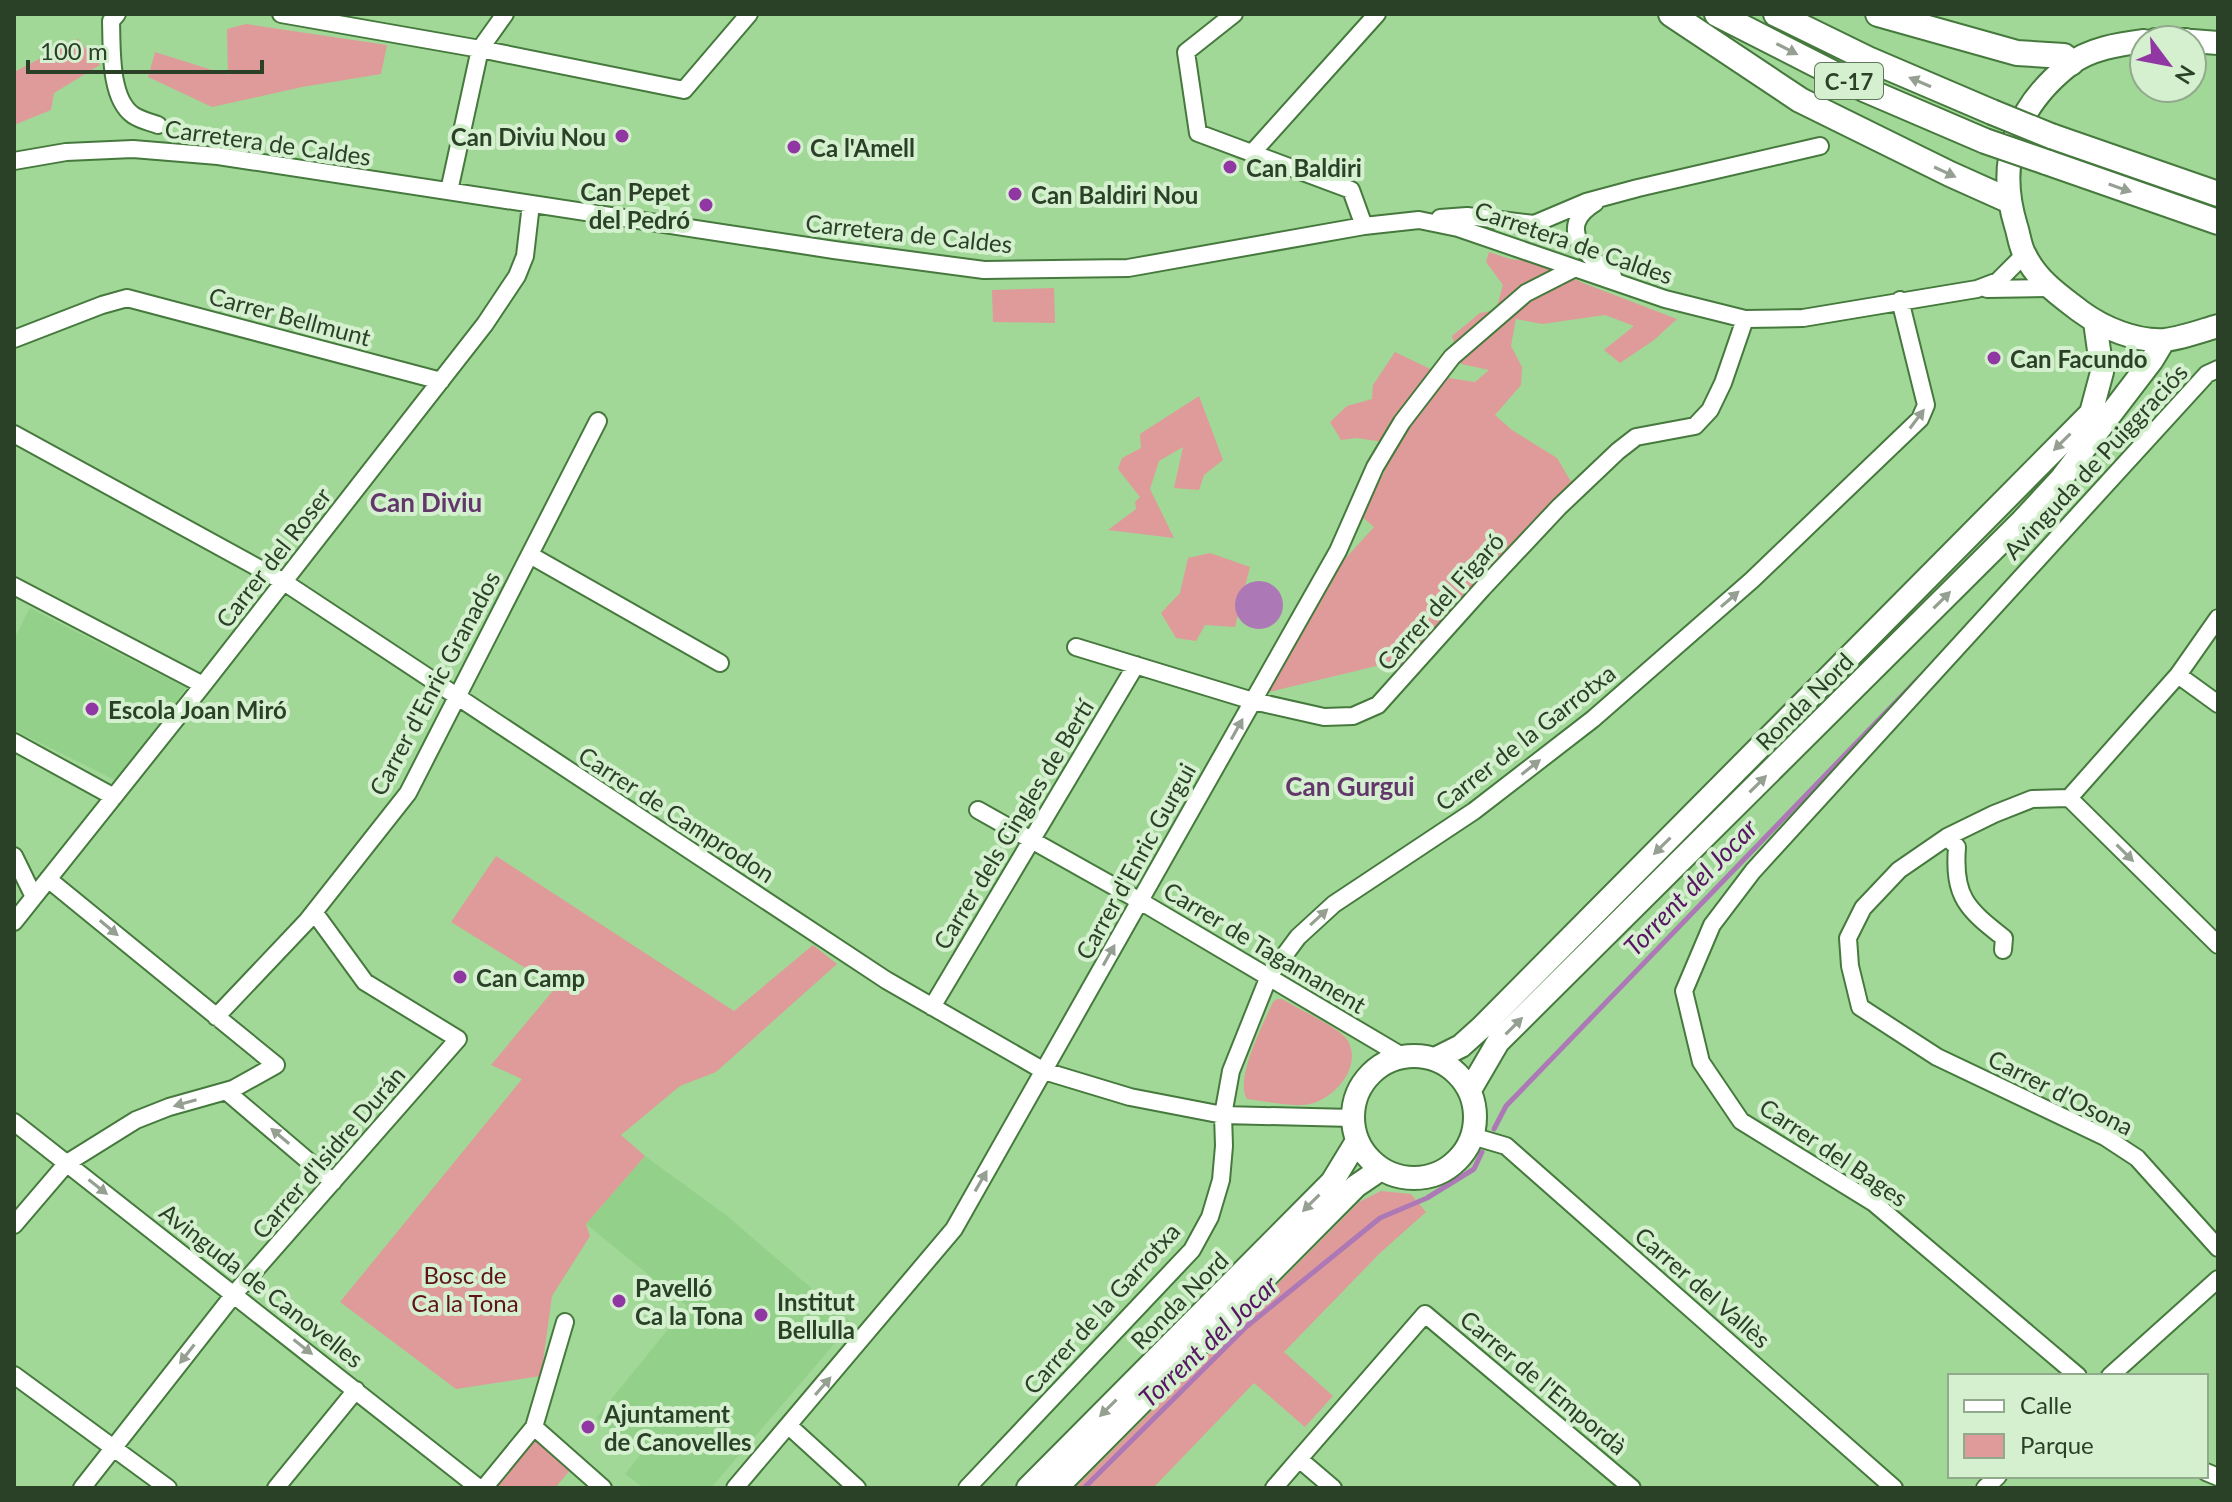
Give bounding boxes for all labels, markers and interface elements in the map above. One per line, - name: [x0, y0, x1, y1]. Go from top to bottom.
- scale bar: [28, 24, 262, 74]
- north arrow: [2128, 24, 2208, 104]
- text: 100 m: [40, 36, 108, 65]
- one-way arrow: [1775, 43, 1798, 56]
- text: N: [2169, 61, 2201, 89]
- road number: C-17: [1815, 63, 1883, 99]
- one-way arrow: [1908, 75, 1932, 88]
- street label: Carretera de Caldes: [163, 113, 373, 171]
- place label: Can Diviu Nou: [451, 122, 606, 151]
- marker: Can Diviu Nou: [613, 127, 631, 145]
- place label: Ca l'Amell: [810, 133, 915, 162]
- marker: Ca l'Amell: [785, 138, 803, 156]
- place label: Can Baldiri: [1246, 153, 1362, 182]
- marker: Can Baldiri: [1221, 158, 1239, 176]
- one-way arrow: [1933, 165, 1957, 179]
- place label: Can Pepet del Pedró: [580, 177, 690, 234]
- place label: Can Baldiri Nou: [1031, 180, 1198, 209]
- one-way arrow: [2108, 182, 2132, 195]
- marker: Can Baldiri Nou: [1006, 185, 1024, 203]
- street label: Carretera de Caldes: [1471, 194, 1677, 290]
- marker: Can Pepet del Pedró: [697, 196, 715, 214]
- street label: Carretera de Caldes: [804, 208, 1014, 258]
- street label: Carrer Bellmunt: [206, 280, 374, 352]
- place label: Can Facundo: [2010, 344, 2148, 373]
- marker: Can Facundo: [1985, 349, 2003, 367]
- street label: Avinguda de Puiggraciós: [1997, 357, 2193, 565]
- one-way arrow: [1908, 409, 1924, 429]
- one-way arrow: [2054, 432, 2072, 451]
- street label: Carrer del Roser: [209, 481, 337, 633]
- district label: Can Diviu: [370, 486, 482, 518]
- street label: Carrer del Figaró: [1371, 526, 1509, 676]
- street label: Carrer d'Enric Granados: [363, 566, 505, 800]
- one-way arrow: [1720, 591, 1739, 609]
- one-way arrow: [1932, 591, 1951, 610]
- street label: Ronda Nord: [1749, 646, 1859, 756]
- street label: Carrer de la Garrotxa: [1429, 658, 1621, 816]
- street label: Carrer dels Cingles de Bertí: [927, 693, 1100, 954]
- place label: Escola Joan Miró: [108, 695, 287, 724]
- marker: Escola Joan Miró: [83, 700, 101, 718]
- one-way arrow: [1230, 717, 1244, 740]
- street label: Carrer de Camprodon: [574, 740, 780, 888]
- street label: Carrer d'Enric Gurgui: [1069, 758, 1201, 964]
- one-way arrow: [1521, 759, 1541, 775]
- district label: Can Gurgui: [1285, 770, 1415, 802]
- one-way arrow: [1748, 775, 1767, 793]
- water label: Torrent del Jocar: [1617, 811, 1764, 962]
- one-way arrow: [1653, 836, 1672, 855]
- one-way arrow: [2115, 843, 2134, 862]
- street label: Carrer de Tagamanent: [1159, 875, 1372, 1019]
- one-way arrow: [1310, 908, 1329, 926]
- one-way arrow: [98, 919, 118, 936]
- one-way arrow: [1102, 944, 1116, 966]
- place label: Can Camp: [476, 963, 585, 992]
- marker: Can Camp: [451, 968, 469, 986]
- one-way arrow: [1504, 1017, 1523, 1036]
- street label: Carrer d'Osona: [1984, 1043, 2138, 1141]
- street label: Carrer d'Isidre Durán: [245, 1060, 411, 1244]
- street label: Carrer del Bages: [1754, 1092, 1914, 1212]
- one-way arrow: [172, 1097, 196, 1110]
- one-way arrow: [270, 1128, 290, 1145]
- one-way arrow: [975, 1170, 988, 1193]
- one-way arrow: [88, 1178, 108, 1194]
- one-way arrow: [1302, 1193, 1321, 1212]
- street label: Avinguda de Canovelles: [154, 1197, 370, 1373]
- street label: Carrer de la Garrotxa: [1017, 1216, 1185, 1400]
- street label: Carrer del Vallès: [1629, 1220, 1777, 1354]
- street label: Ronda Nord: [1124, 1245, 1234, 1355]
- park label: Bosc de Ca la Tona: [411, 1260, 519, 1317]
- water label: Torrent del Jocar: [1132, 1268, 1285, 1414]
- place label: Pavelló Ca la Tona: [635, 1273, 743, 1330]
- place label: Institut Bellulla: [777, 1287, 855, 1344]
- marker: Pavelló Ca la Tona: [610, 1292, 628, 1310]
- street label: Carrer de l'Empordà: [1455, 1304, 1633, 1460]
- marker: Institut Bellulla: [752, 1306, 770, 1324]
- one-way arrow: [292, 1338, 312, 1355]
- one-way arrow: [179, 1344, 195, 1364]
- legend: [1948, 1374, 2208, 1478]
- one-way arrow: [814, 1377, 831, 1397]
- text: Calle: [2020, 1390, 2072, 1419]
- one-way arrow: [1099, 1398, 1118, 1417]
- place label: Ajuntament de Canovelles: [603, 1399, 752, 1456]
- marker: Ajuntament de Canovelles: [579, 1418, 597, 1436]
- text: Parque: [2020, 1430, 2094, 1459]

